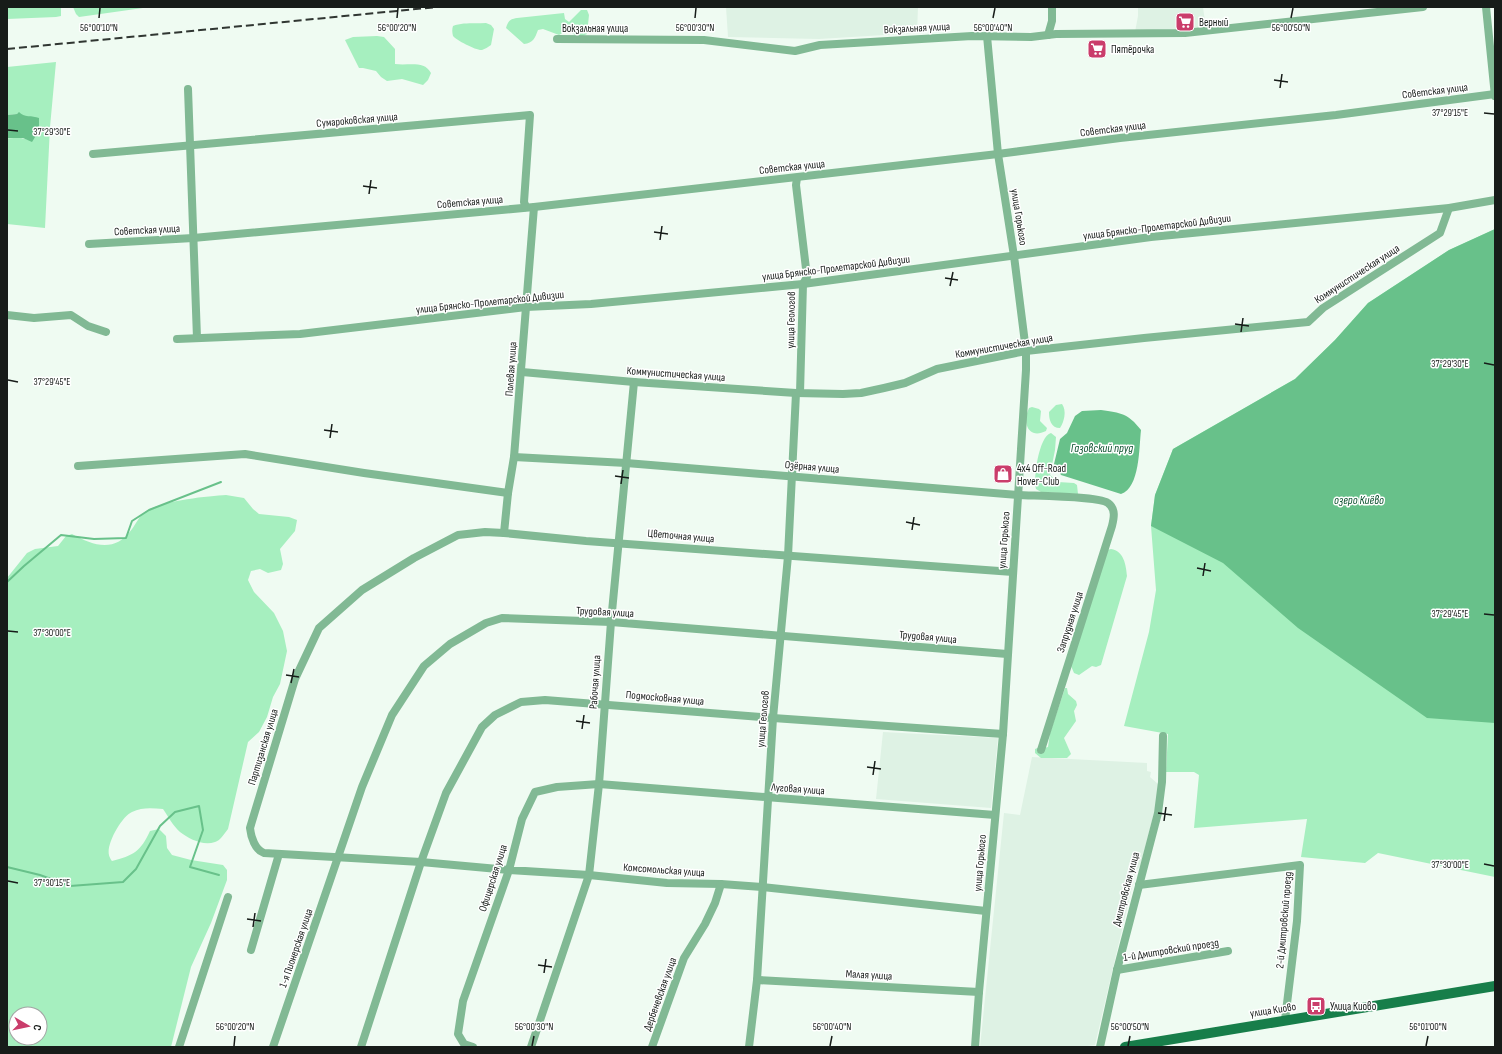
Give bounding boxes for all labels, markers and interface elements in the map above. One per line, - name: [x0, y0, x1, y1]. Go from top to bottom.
- supermarket icon: Верный: [1174, 11, 1196, 33]
- place label: Верный: [1199, 16, 1229, 29]
- street label: Вокзальная улица: [884, 20, 950, 36]
- text: 56°00'10"N: [80, 22, 118, 34]
- text: 56°00'20"N: [378, 22, 416, 34]
- street label: Вокзальная улица: [562, 22, 628, 35]
- text: 56°00'30"N: [676, 22, 714, 34]
- text: 56°00'40"N: [974, 22, 1012, 34]
- text: 56°00'50"N: [1272, 22, 1310, 34]
- supermarket icon: Пятёрочка: [1086, 38, 1108, 60]
- place label: Пятёрочка: [1111, 43, 1154, 56]
- street label: Советская улица: [1401, 81, 1469, 101]
- text: 37°29'15"E: [1432, 107, 1468, 119]
- street label: Сумароковская улица: [316, 110, 398, 130]
- street label: Советская улица: [1079, 119, 1147, 139]
- text: 37°29'30"E: [33, 126, 71, 138]
- street label: Советская улица: [758, 157, 826, 177]
- street label: улица Горького: [1008, 188, 1030, 247]
- street label: Советская улица: [436, 193, 504, 211]
- street label: улица Брянско-Пролетарской Дивизии: [1082, 211, 1232, 243]
- street label: Советская улица: [114, 222, 180, 238]
- street label: Коммунистическая улица: [1312, 242, 1402, 306]
- street label: улица Брянско-Пролетарской Дивизии: [761, 252, 911, 284]
- street label: улица Брянско-Пролетарской Дивизии: [415, 288, 565, 316]
- street label: улица Геологов: [784, 291, 798, 349]
- street label: Коммунистическая улица: [954, 331, 1054, 361]
- street label: Полевая улица: [503, 341, 519, 397]
- text: 37°29'30"E: [1431, 358, 1469, 370]
- street label: Коммунистическая улица: [626, 364, 726, 384]
- text: 37°29'45"E: [34, 376, 70, 388]
- water label: Газовский пруд: [1071, 441, 1133, 456]
- street label: Озёрная улица: [784, 458, 840, 476]
- place label: 4x4 Off-Road Hover-Club: [1017, 462, 1066, 488]
- shop icon: 4x4 Off-Road Hover-Club: [992, 463, 1014, 485]
- water label: озеро Киёво: [1334, 493, 1384, 508]
- street label: улица Горького: [996, 511, 1013, 569]
- street label: Цветочная улица: [647, 527, 715, 545]
- street label: Запрудная улица: [1054, 590, 1086, 654]
- street label: Трудовая улица: [576, 604, 634, 620]
- text: 37°29'45"E: [1432, 608, 1468, 620]
- text: 37°30'00"E: [33, 627, 71, 639]
- street label: Трудовая улица: [899, 628, 957, 646]
- street label: Рабочая улица: [587, 655, 603, 709]
- street label: Подмосковная улица: [625, 688, 705, 708]
- street label: улица Геологов: [754, 690, 772, 748]
- street label: Партизанская улица: [245, 707, 281, 787]
- street label: Луговая улица: [770, 781, 825, 797]
- street label: улица Горького: [971, 834, 989, 892]
- street label: Офицерская улица: [476, 843, 510, 913]
- street label: Дмитровская улица: [1110, 850, 1142, 928]
- text: 37°30'00"E: [1431, 859, 1469, 871]
- street label: Комсомольская улица: [623, 861, 705, 879]
- street label: 2-й Дмитровский проезд: [1273, 871, 1295, 969]
- text: 37°30'15"E: [34, 877, 70, 889]
- street label: 1-я Пионерская улица: [276, 907, 316, 989]
- street label: 1-й Дмитровский проезд: [1122, 936, 1220, 964]
- street label: Дербеневская улица: [641, 956, 679, 1032]
- street label: Малая улица: [845, 967, 893, 983]
- bus stop icon: Улица Киово: [1305, 995, 1327, 1017]
- street label: улица Киово: [1249, 1000, 1297, 1020]
- place label: Улица Киово: [1330, 1000, 1377, 1013]
- north arrow: [8, 1006, 48, 1046]
- text: 56°00'20"N: [216, 1021, 254, 1033]
- text: 56°00'30"N: [515, 1021, 553, 1033]
- text: 56°00'40"N: [813, 1021, 851, 1033]
- text: 56°00'50"N: [1111, 1021, 1149, 1033]
- text: 56°01'00"N: [1409, 1021, 1447, 1033]
- text: С: [30, 1024, 44, 1032]

